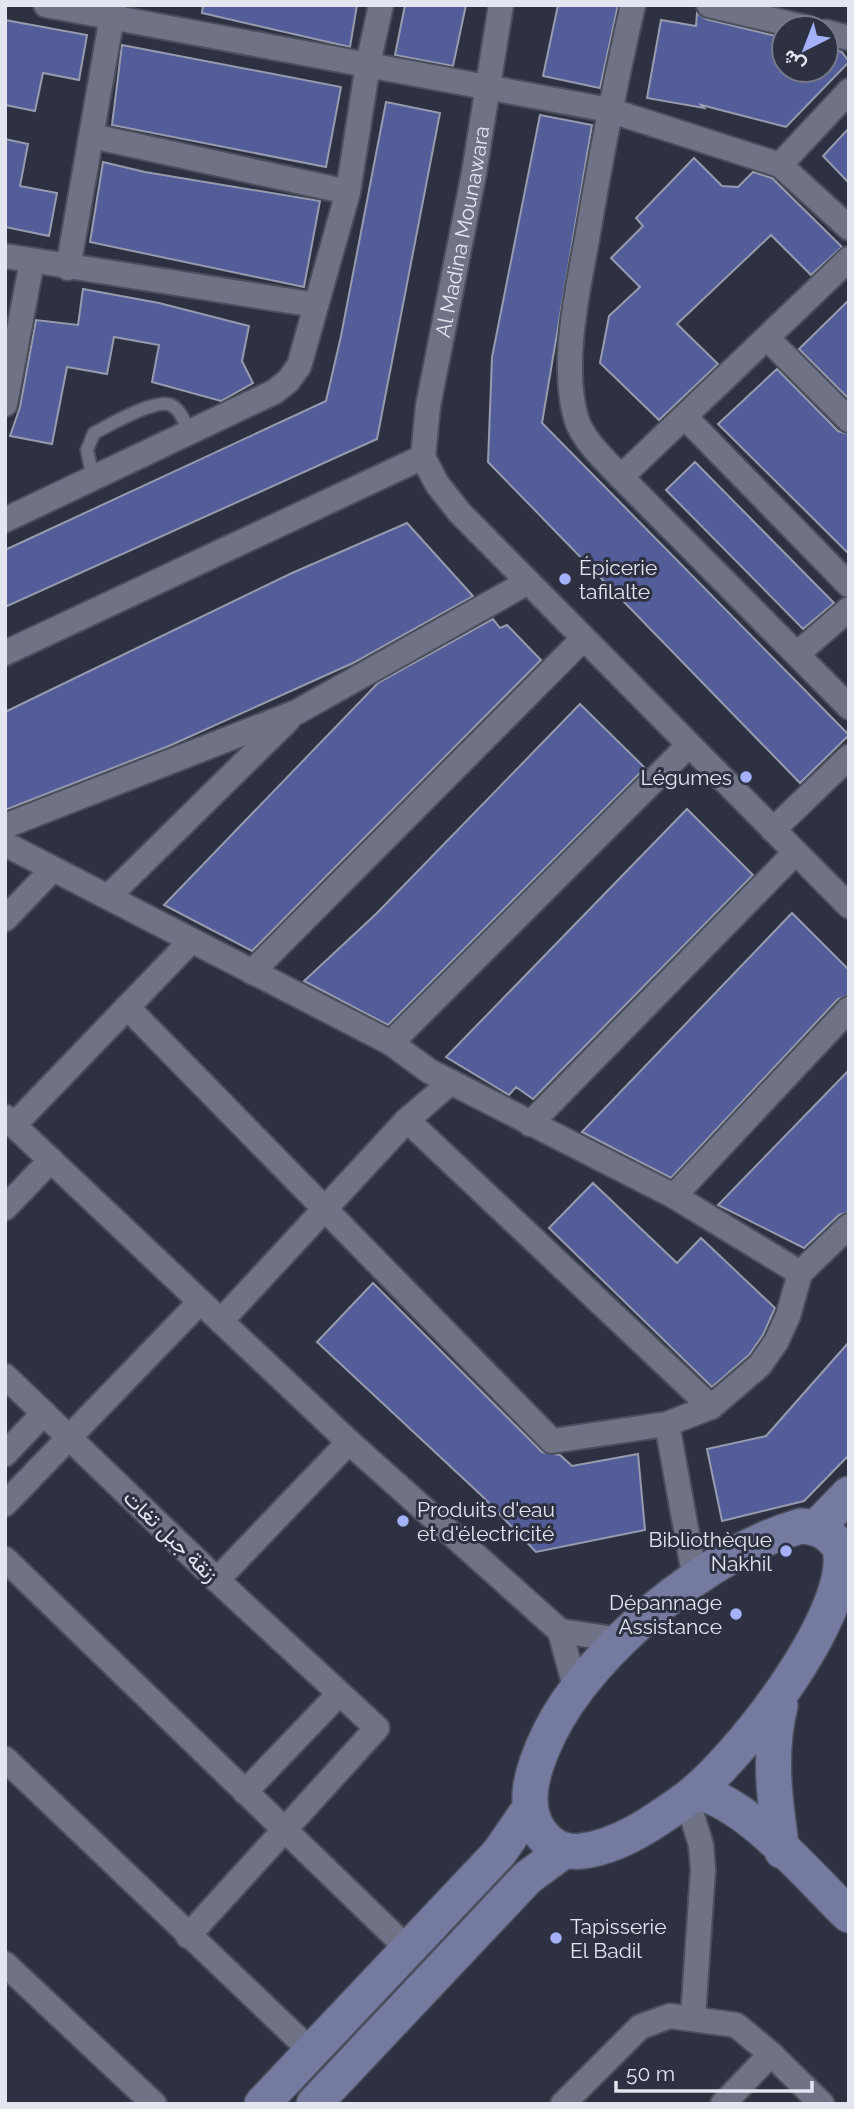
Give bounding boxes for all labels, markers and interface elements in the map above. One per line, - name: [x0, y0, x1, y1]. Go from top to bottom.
- north arrow: [770, 14, 840, 84]
- text: ش: [778, 45, 810, 77]
- street label: Al Madina Mounawara: [429, 124, 494, 339]
- place label: Épicerie tafilalte: [579, 555, 657, 604]
- marker: Épicerie tafilalte: [557, 571, 573, 587]
- place label: Légumes: [640, 765, 732, 790]
- marker: Légumes: [738, 769, 754, 785]
- street label: زنقة جبل تغات: [118, 1485, 223, 1588]
- place label: Produits d'eau et d'électricité: [417, 1497, 555, 1546]
- marker: Produits d'eau et d'électricité: [395, 1513, 411, 1529]
- place label: Bibliothèque Nakhil: [648, 1527, 772, 1576]
- marker: Bibliothèque Nakhil: [778, 1543, 794, 1559]
- place label: Dépannage Assistance: [609, 1590, 722, 1639]
- marker: Dépannage Assistance: [728, 1606, 744, 1622]
- place label: Tapisserie El Badil: [570, 1914, 667, 1963]
- marker: Tapisserie El Badil: [548, 1930, 564, 1946]
- scale bar: [616, 2050, 812, 2094]
- text: 50 m: [626, 2061, 675, 2086]

